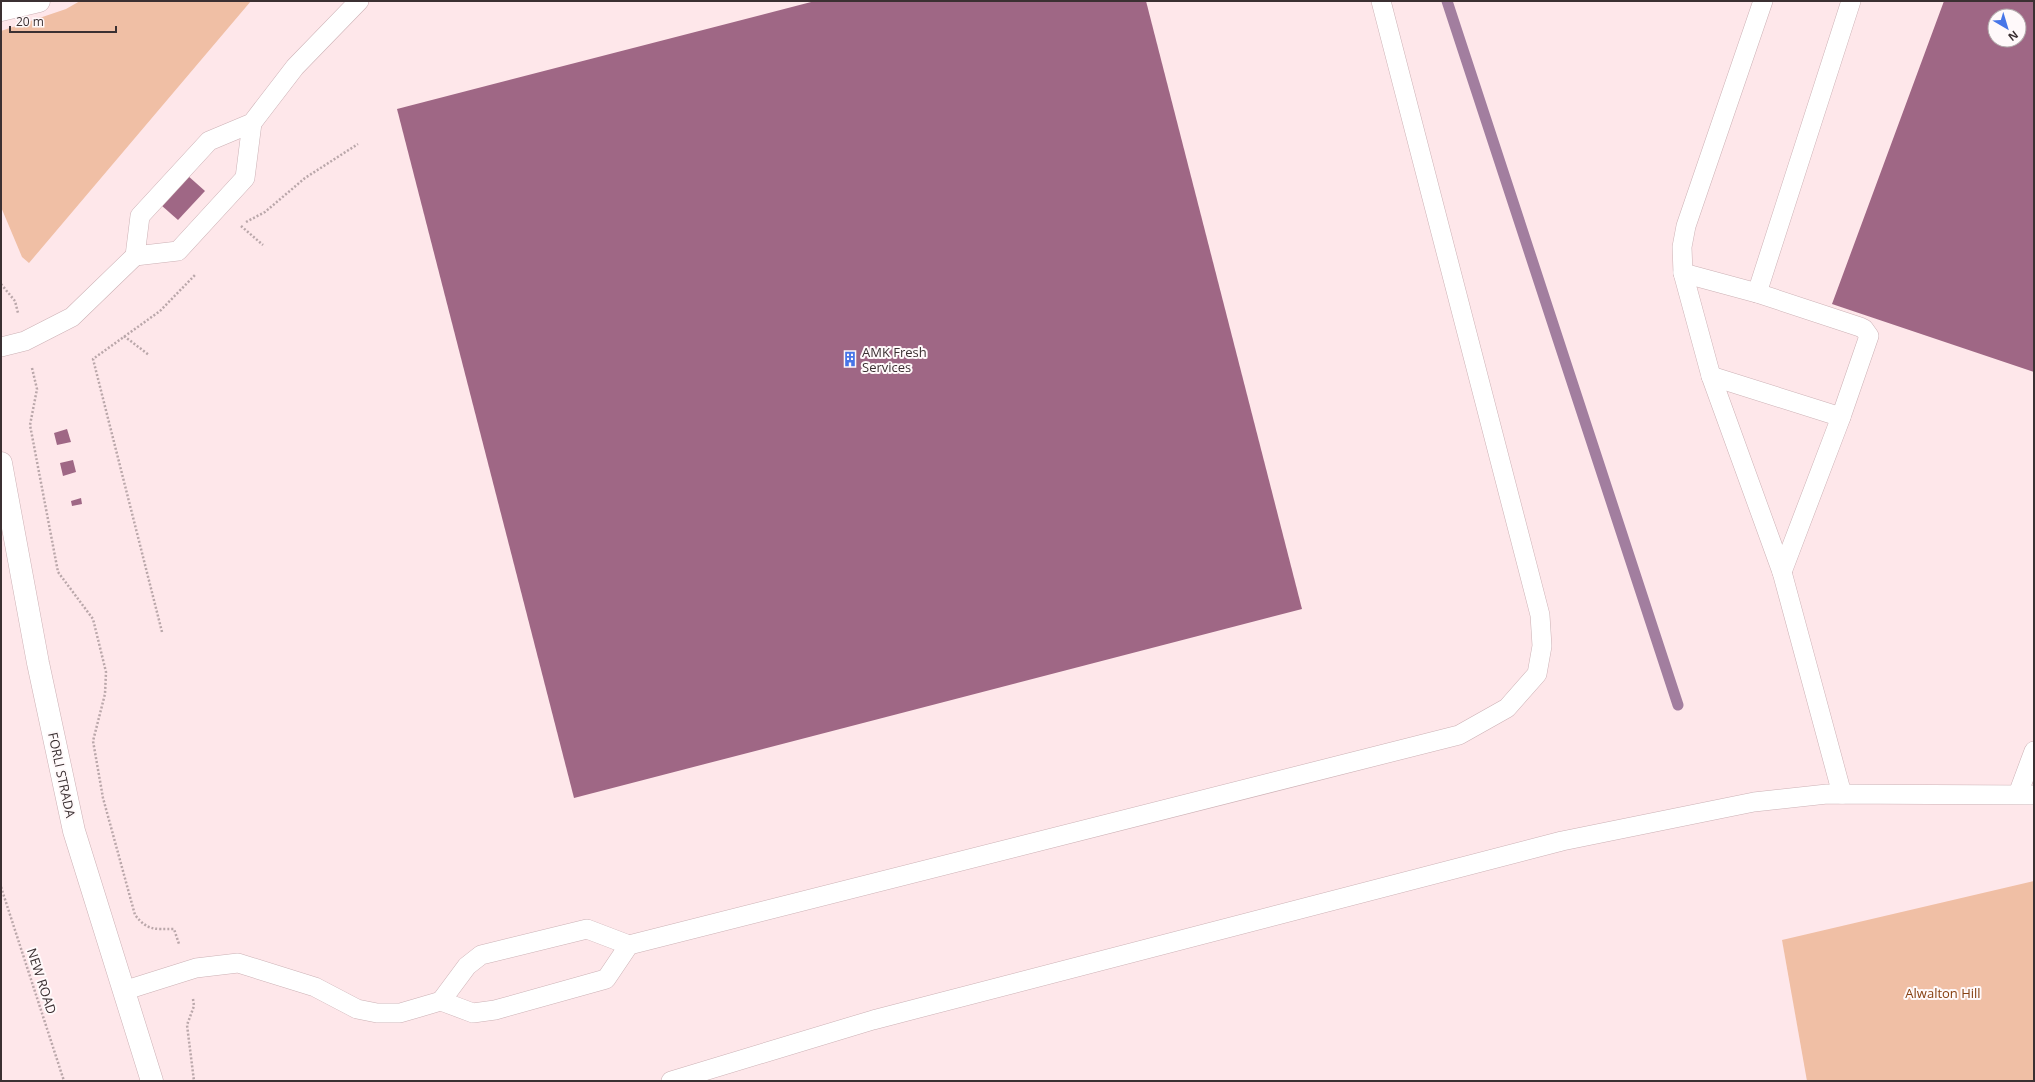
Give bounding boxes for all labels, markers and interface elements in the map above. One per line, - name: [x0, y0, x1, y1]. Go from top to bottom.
- scale bar: [10, 8, 116, 34]
- north arrow: [1987, 8, 2027, 48]
- text: 20 m: [16, 13, 44, 30]
- text: N: [2005, 28, 2022, 45]
- place label: AMK Fresh Services: [862, 343, 927, 376]
- building icon: AMK Fresh Services: [841, 350, 859, 368]
- street label: FORLI STRADA: [44, 731, 80, 820]
- street label: NEW ROAD: [23, 946, 61, 1016]
- park label: Alwalton Hill: [1905, 984, 1981, 1002]

